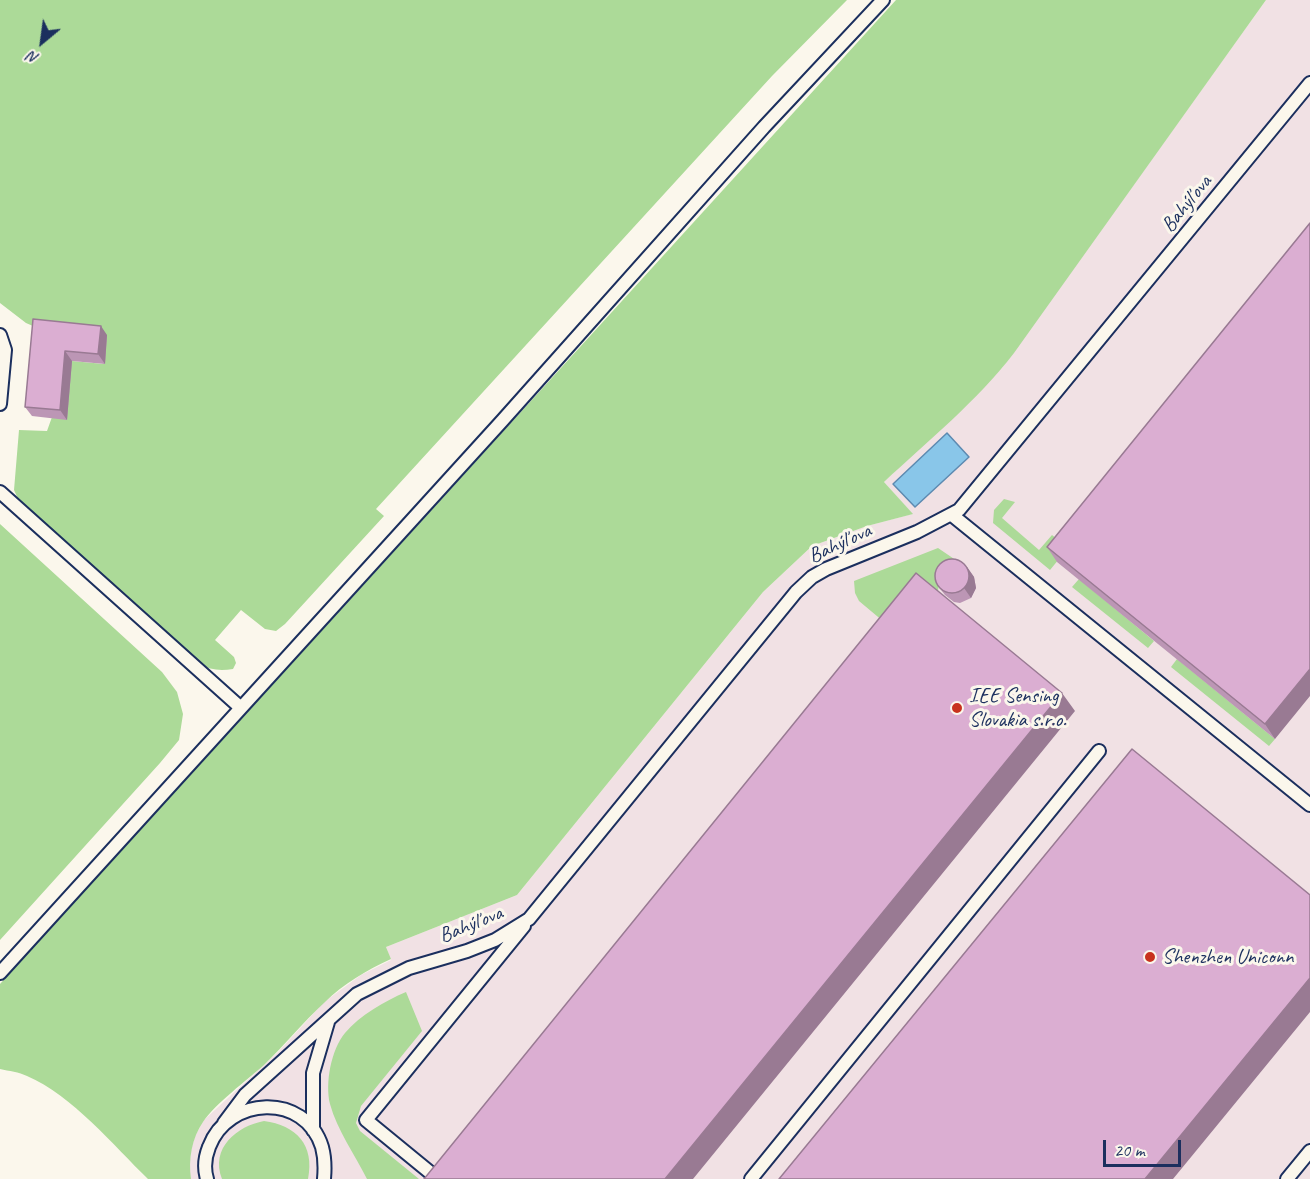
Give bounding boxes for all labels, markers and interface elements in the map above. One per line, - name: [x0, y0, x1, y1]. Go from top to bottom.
- north arrow: [12, 12, 72, 72]
- text: N: [24, 47, 42, 69]
- street label: Bahýľova: [1156, 170, 1218, 238]
- street label: Bahýľova: [805, 519, 875, 569]
- place label: IEE Sensing Slovakia s.r.o.: [969, 683, 1066, 733]
- marker: IEE Sensing Slovakia s.r.o.: [950, 701, 964, 715]
- street label: Bahýľova: [436, 901, 506, 949]
- place label: Shenzhen Uniconn: [1162, 944, 1294, 970]
- marker: Shenzhen Uniconn: [1143, 950, 1157, 964]
- scale bar: [1106, 1128, 1184, 1166]
- text: 20 m: [1114, 1139, 1145, 1161]

